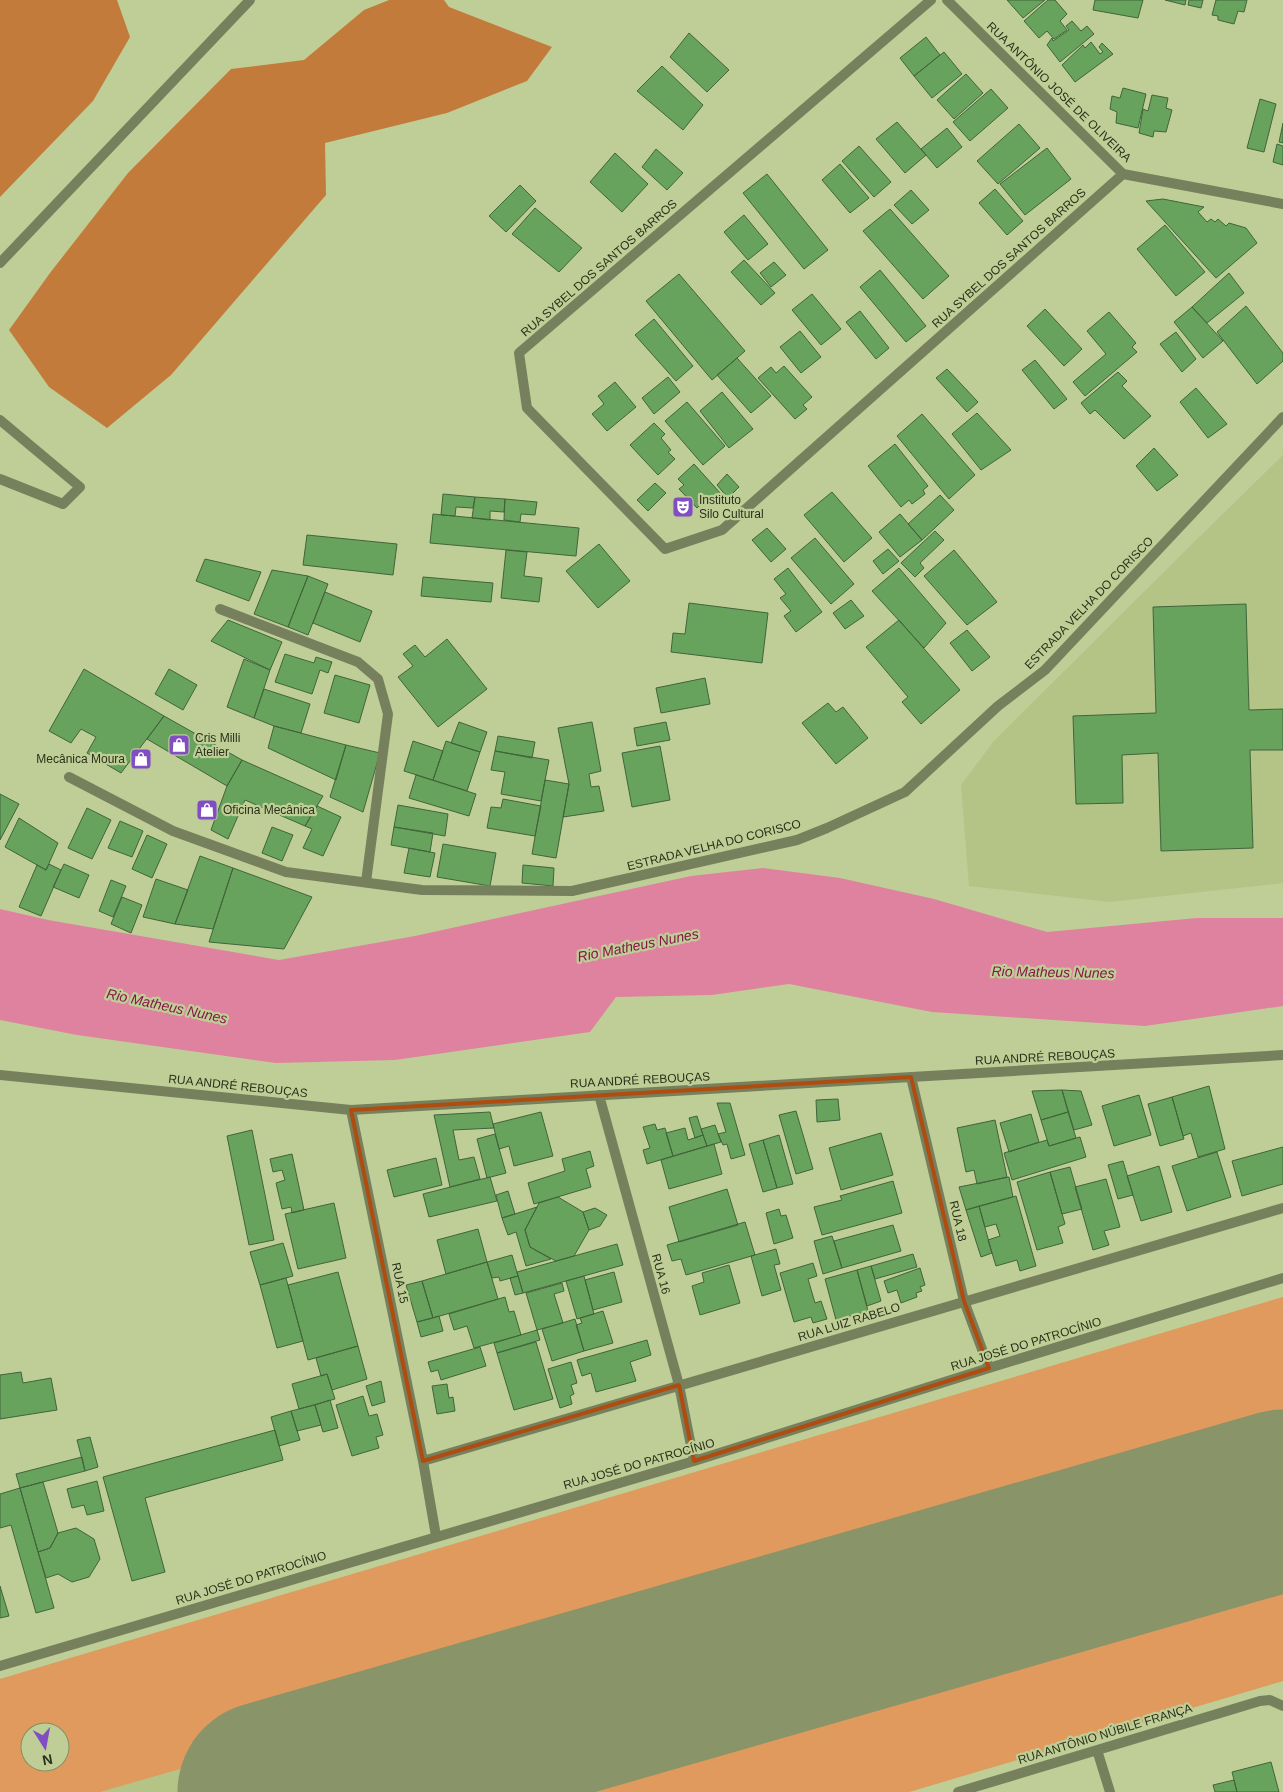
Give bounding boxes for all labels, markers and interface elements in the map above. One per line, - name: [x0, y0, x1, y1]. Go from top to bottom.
- street label: RUA ANTÔNIO JOSÉ DE OLIVEIRA: [984, 18, 1135, 165]
- street label: RUA SYBEL DOS SANTOS BARROS: [929, 185, 1089, 331]
- street label: RUA SYBEL DOS SANTOS BARROS: [518, 196, 680, 340]
- place label: Instituto Silo Cultural: [699, 493, 764, 521]
- theatre icon: Instituto Silo Cultural: [671, 495, 695, 519]
- street label: ESTRADA VELHA DO CORISCO: [1022, 534, 1156, 672]
- place label: Cris Milli Atelier: [195, 731, 240, 759]
- shop icon: Cris Milli Atelier: [167, 733, 191, 757]
- shop icon: Mecânica Moura: [129, 747, 153, 771]
- place label: Mecânica Moura: [36, 752, 125, 766]
- shop icon: Oficina Mecânica: [195, 798, 219, 822]
- place label: Oficina Mecânica: [223, 803, 315, 817]
- street label: ESTRADA VELHA DO CORISCO: [626, 817, 802, 873]
- water label: Rio Matheus Nunes: [576, 925, 700, 965]
- water label: Rio Matheus Nunes: [991, 963, 1115, 981]
- water label: Rio Matheus Nunes: [105, 985, 229, 1027]
- street label: RUA ANDRÉ REBOUÇAS: [975, 1045, 1115, 1068]
- street label: RUA ANDRÉ REBOUÇAS: [570, 1068, 710, 1091]
- street label: RUA ANDRÉ REBOUÇAS: [168, 1071, 308, 1100]
- street label: RUA 18: [947, 1199, 970, 1243]
- street label: RUA 16: [649, 1252, 673, 1296]
- street label: RUA 15: [389, 1261, 411, 1305]
- street label: RUA LUIZ RABELO: [796, 1300, 902, 1344]
- street label: RUA JOSÉ DO PATROCÍNIO: [949, 1313, 1103, 1374]
- street label: RUA JOSÉ DO PATROCÍNIO: [561, 1435, 716, 1492]
- street label: RUA JOSÉ DO PATROCÍNIO: [174, 1547, 328, 1608]
- street label: RUA ANTÔNIO NÚBILE FRANÇA: [1016, 1700, 1194, 1767]
- north arrow: [20, 1722, 70, 1772]
- text: N: [41, 1751, 54, 1769]

